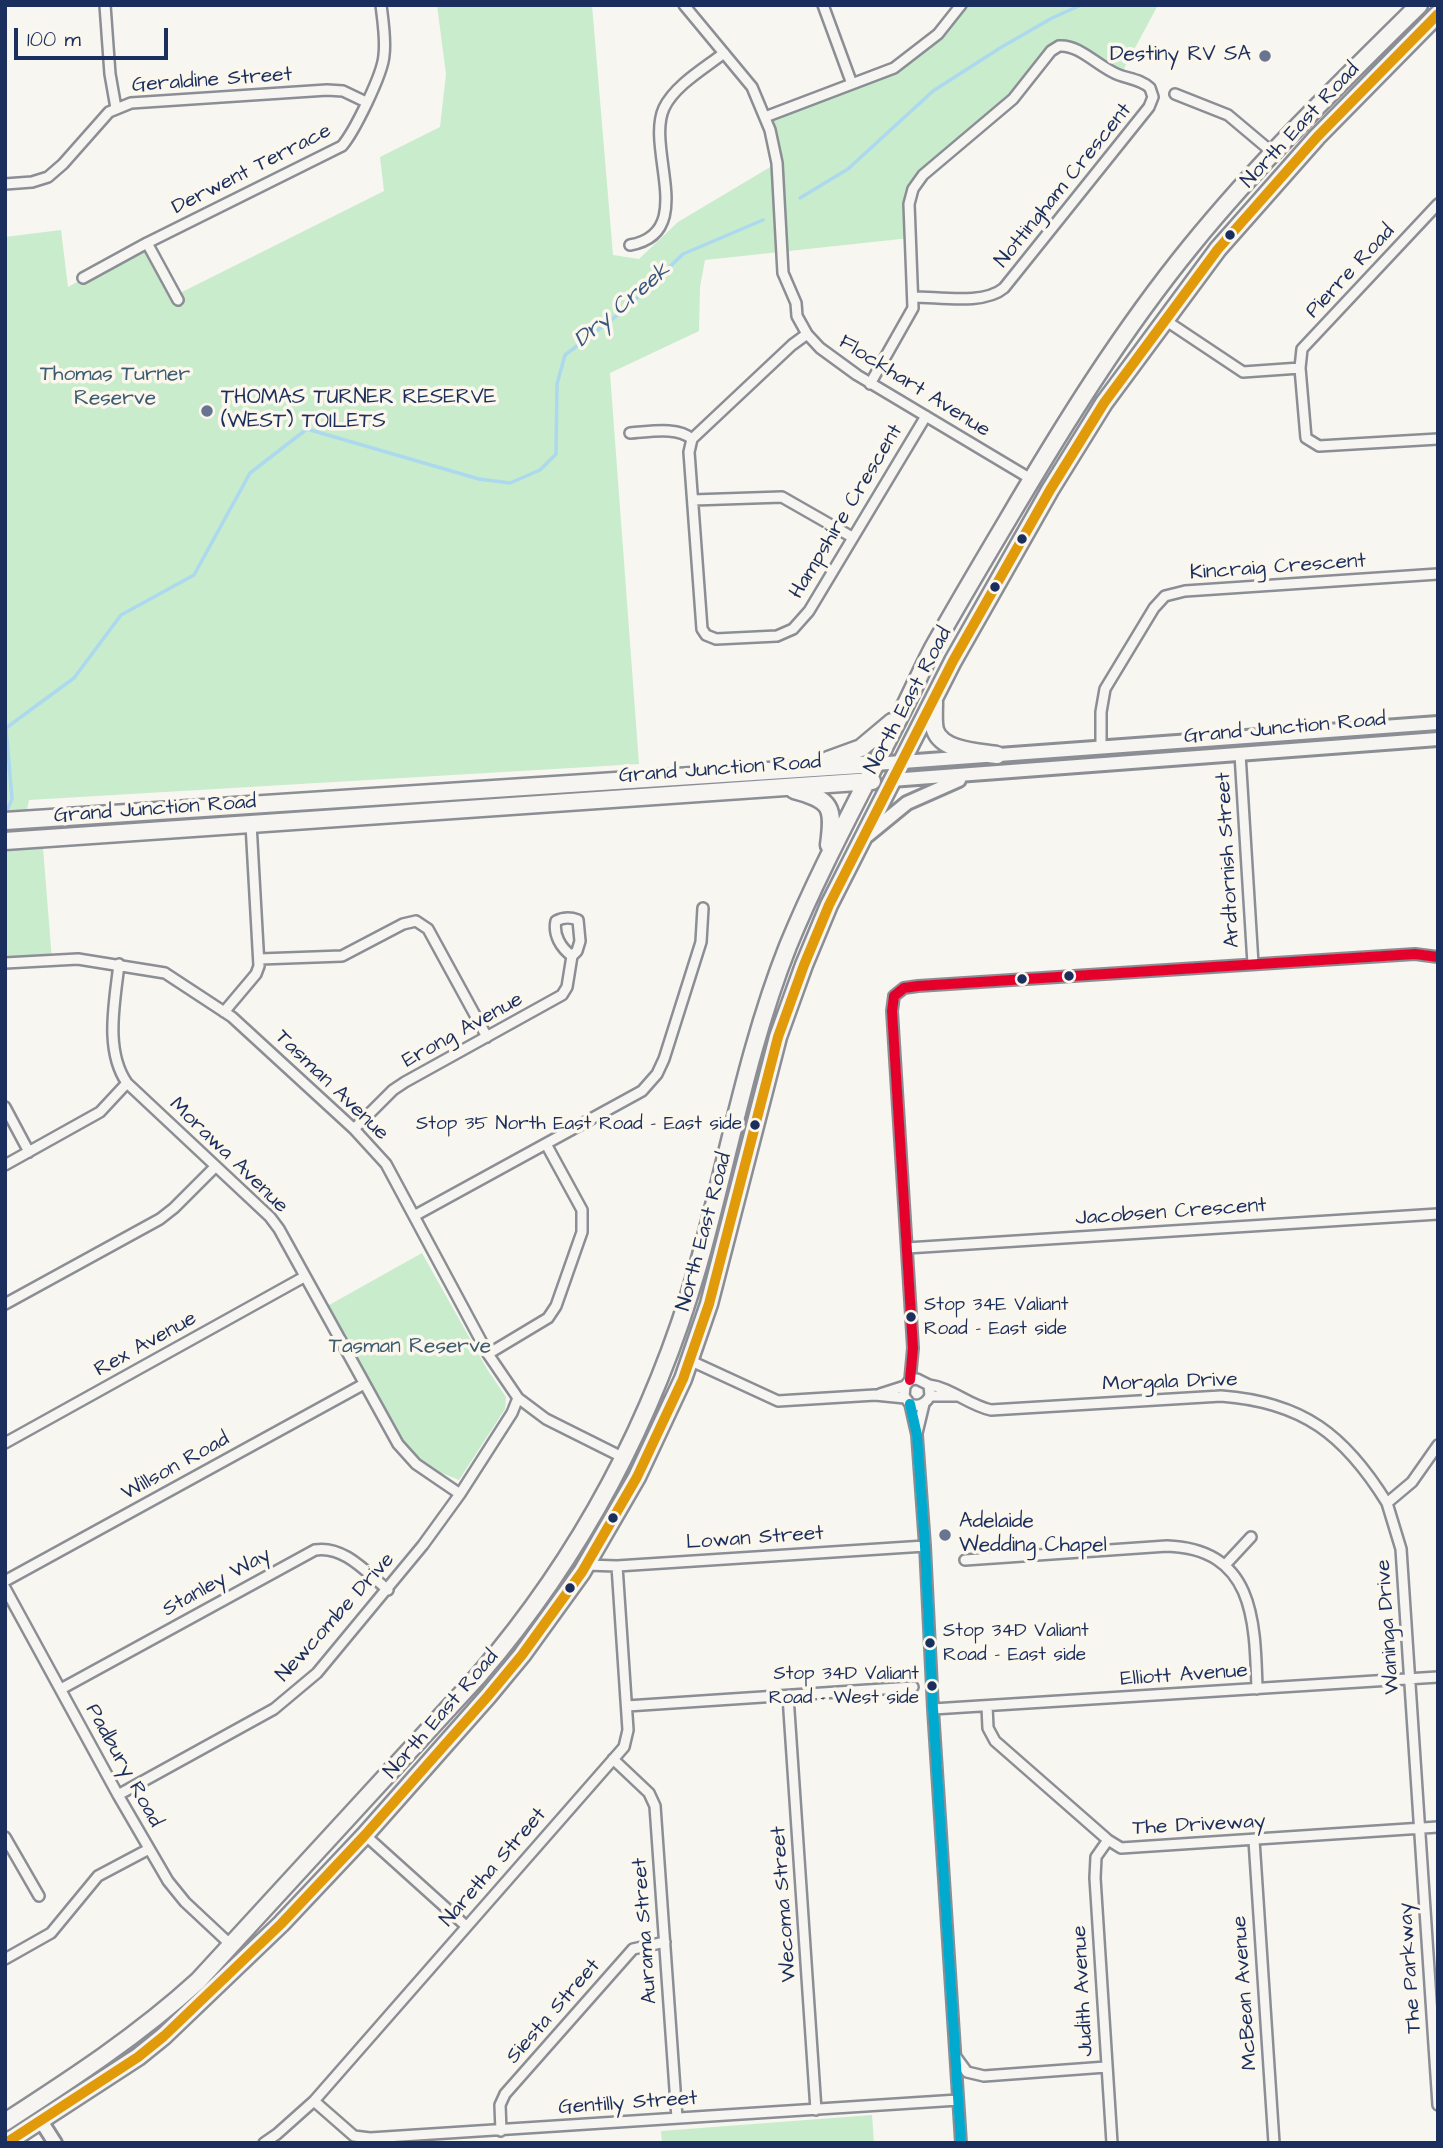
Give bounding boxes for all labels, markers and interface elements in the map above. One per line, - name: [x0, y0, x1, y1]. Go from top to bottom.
- scale bar: [18, 14, 172, 58]
- text: 100 m: [27, 25, 81, 54]
- place label: Destiny RV SA: [1110, 43, 1251, 69]
- marker: Destiny RV SA: [1257, 48, 1273, 64]
- street label: North East Road: [1236, 58, 1366, 194]
- street label: Geraldine Street: [131, 63, 293, 99]
- street label: Nottingham Crescent: [990, 99, 1138, 273]
- street label: Derwent Terrace: [168, 119, 336, 221]
- street label: Pierre Road: [1301, 220, 1401, 324]
- unlabelled marker: [1223, 228, 1237, 242]
- water label: Dry Creek: [569, 258, 677, 354]
- street label: Flockhart Avenue: [834, 330, 994, 444]
- park label: Thomas Turner Reserve: [40, 363, 190, 413]
- place label: THOMAS TURNER RESERVE (WEST) TOILETS: [221, 386, 496, 436]
- marker: THOMAS TURNER RESERVE (WEST) TOILETS: [199, 403, 215, 419]
- street label: Hampshire Crescent: [785, 420, 909, 604]
- unlabelled marker: [1015, 532, 1029, 546]
- street label: Kincraig Crescent: [1189, 549, 1367, 587]
- unlabelled marker: [988, 580, 1002, 594]
- street label: North East Road: [860, 623, 958, 779]
- street label: Grand Junction Road: [1183, 708, 1387, 750]
- street label: Grand Junction Road: [618, 750, 822, 790]
- street label: Ardtornish Street: [1212, 772, 1246, 948]
- street label: Grand Junction Road: [53, 790, 257, 830]
- unlabelled marker: [1062, 969, 1076, 983]
- unlabelled marker: [1015, 972, 1029, 986]
- street label: Erong Avenue: [398, 988, 528, 1074]
- street label: Tasman Avenue: [269, 1025, 393, 1147]
- street label: Morawa Avenue: [163, 1093, 293, 1219]
- place label: Stop 35 North East Road - East side: [416, 1114, 742, 1136]
- marker: Stop 35 North East Road - East side: [748, 1118, 762, 1132]
- street label: North East Road: [672, 1150, 738, 1314]
- street label: Jacobsen Crescent: [1075, 1194, 1267, 1232]
- place label: Stop 34E Valiant Road - East side: [924, 1295, 1069, 1339]
- street label: Rex Avenue: [91, 1307, 201, 1383]
- marker: Stop 34E Valiant Road - East side: [904, 1310, 918, 1324]
- park label: Tasman Reserve: [329, 1335, 491, 1361]
- street label: Morgala Drive: [1102, 1368, 1238, 1398]
- street label: Willson Road: [118, 1427, 234, 1507]
- place label: Adelaide Wedding Chapel: [959, 1510, 1107, 1560]
- unlabelled marker: [606, 1511, 620, 1525]
- street label: Lowan Street: [685, 1522, 825, 1556]
- marker: Adelaide Wedding Chapel: [937, 1527, 953, 1543]
- street label: Stanley Way: [159, 1543, 275, 1623]
- street label: Newcombe Drive: [271, 1548, 401, 1688]
- street label: Waninga Drive: [1372, 1559, 1406, 1695]
- unlabelled marker: [563, 1581, 577, 1595]
- place label: Stop 34D Valiant Road - East side: [943, 1621, 1089, 1665]
- marker: Stop 34D Valiant Road - East side: [923, 1636, 937, 1650]
- street label: North East Road: [379, 1645, 505, 1785]
- street label: Elliott Avenue: [1119, 1659, 1249, 1693]
- place label: Stop 34D Valiant Road - West side: [769, 1664, 919, 1708]
- marker: Stop 34D Valiant Road - West side: [925, 1679, 939, 1693]
- street label: Padbury Road: [79, 1700, 167, 1832]
- street label: Naretha Street: [435, 1803, 553, 1933]
- street label: The Driveway: [1132, 1810, 1266, 1842]
- street label: Wecoma Street: [767, 1825, 803, 1983]
- street label: Aurama Street: [628, 1857, 664, 2005]
- street label: The Parkway: [1394, 1902, 1428, 2034]
- street label: McBean Avenue: [1228, 1915, 1264, 2071]
- street label: Judith Avenue: [1068, 1925, 1100, 2057]
- street label: Siesta Street: [502, 1954, 606, 2070]
- street label: Gentilly Street: [558, 2087, 698, 2121]

